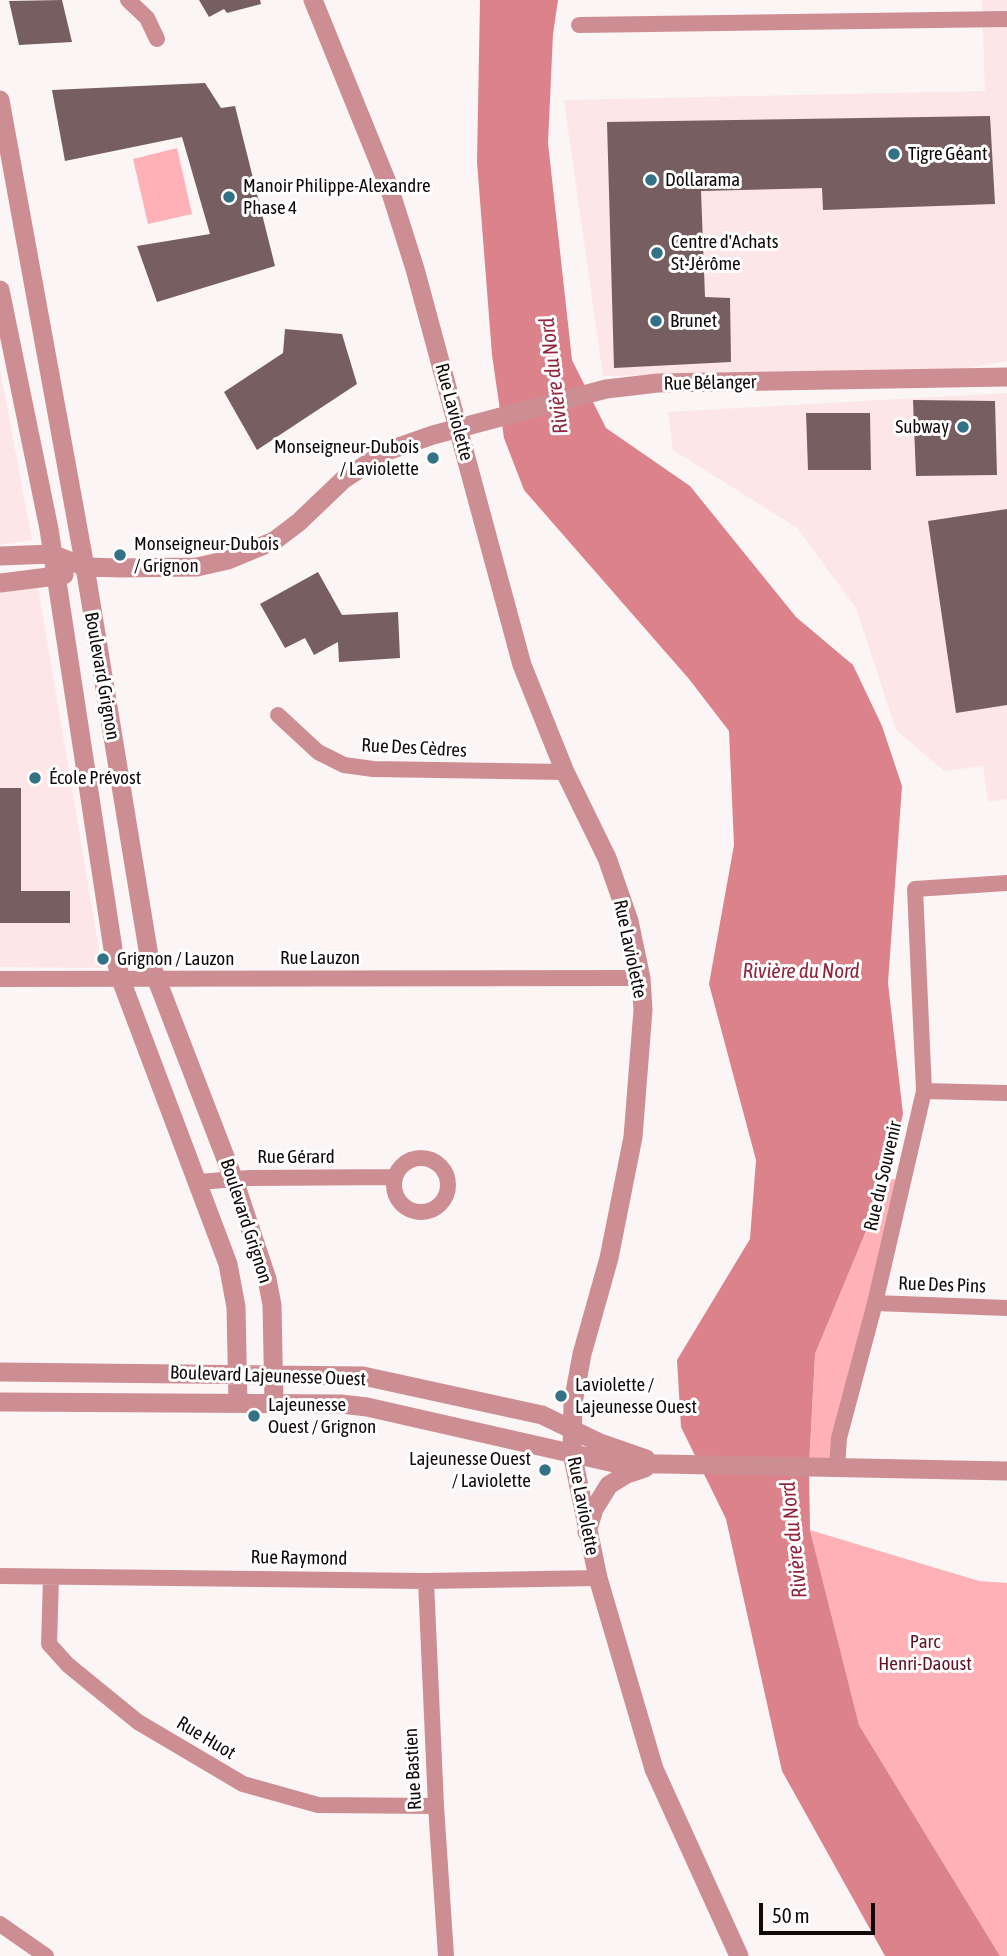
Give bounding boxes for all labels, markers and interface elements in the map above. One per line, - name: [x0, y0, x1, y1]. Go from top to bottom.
- place label: Tigre Géant: [908, 143, 988, 165]
- marker: Tigre Géant: [886, 146, 902, 162]
- place label: Dollarama: [665, 169, 740, 191]
- marker: Dollarama: [643, 172, 659, 188]
- place label: Manoir Philippe-Alexandre Phase 4: [243, 175, 431, 219]
- marker: Manoir Philippe-Alexandre Phase 4: [221, 189, 237, 205]
- place label: Centre d'Achats St-Jérôme: [671, 231, 778, 275]
- marker: Centre d'Achats St-Jérôme: [649, 245, 665, 261]
- place label: Brunet: [670, 310, 717, 332]
- marker: Brunet: [648, 313, 664, 329]
- water label: Rivière du Nord: [534, 316, 574, 436]
- street label: Rue Laviolette: [430, 361, 478, 463]
- street label: Rue Bélanger: [663, 371, 757, 395]
- place label: Subway: [895, 416, 949, 438]
- marker: Subway: [955, 419, 971, 435]
- place label: Monseigneur-Dubois / Laviolette: [274, 436, 419, 480]
- marker: Monseigneur-Dubois / Laviolette: [425, 450, 441, 466]
- place label: Monseigneur-Dubois / Grignon: [134, 533, 279, 577]
- marker: Monseigneur-Dubois / Grignon: [112, 547, 128, 563]
- street label: Boulevard Grignon: [80, 610, 124, 742]
- street label: Rue Des Cèdres: [361, 734, 467, 762]
- place label: École Prévost: [49, 767, 141, 789]
- marker: École Prévost: [27, 770, 43, 786]
- street label: Rue Laviolette: [608, 898, 652, 1000]
- street label: Rue Lauzon: [280, 947, 360, 969]
- place label: Grignon / Lauzon: [117, 948, 234, 970]
- marker: Grignon / Lauzon: [95, 951, 111, 967]
- water label: Rivière du Nord: [742, 958, 860, 984]
- street label: Rue du Souvenir: [859, 1119, 907, 1233]
- street label: Rue Gérard: [257, 1146, 335, 1168]
- street label: Boulevard Grignon: [215, 1156, 277, 1286]
- street label: Rue Des Pins: [898, 1272, 986, 1298]
- street label: Boulevard Lajeunesse Ouest: [170, 1361, 366, 1391]
- place label: Laviolette / Lajeunesse Ouest: [575, 1374, 697, 1418]
- marker: Laviolette / Lajeunesse Ouest: [553, 1388, 569, 1404]
- place label: Lajeunesse Ouest / Grignon: [268, 1394, 376, 1438]
- marker: Lajeunesse Ouest / Grignon: [246, 1408, 262, 1424]
- place label: Lajeunesse Ouest / Laviolette: [409, 1448, 531, 1492]
- street label: Rue Laviolette: [562, 1455, 604, 1557]
- marker: Lajeunesse Ouest / Laviolette: [537, 1462, 553, 1478]
- water label: Rivière du Nord: [775, 1480, 813, 1600]
- street label: Rue Raymond: [250, 1546, 348, 1570]
- park label: Parc Henri-Daoust: [878, 1631, 972, 1675]
- street label: Rue Huot: [172, 1712, 240, 1764]
- street label: Rue Bastien: [399, 1727, 427, 1811]
- scale bar: [762, 1890, 878, 1934]
- text: 50 m: [772, 1903, 810, 1927]

